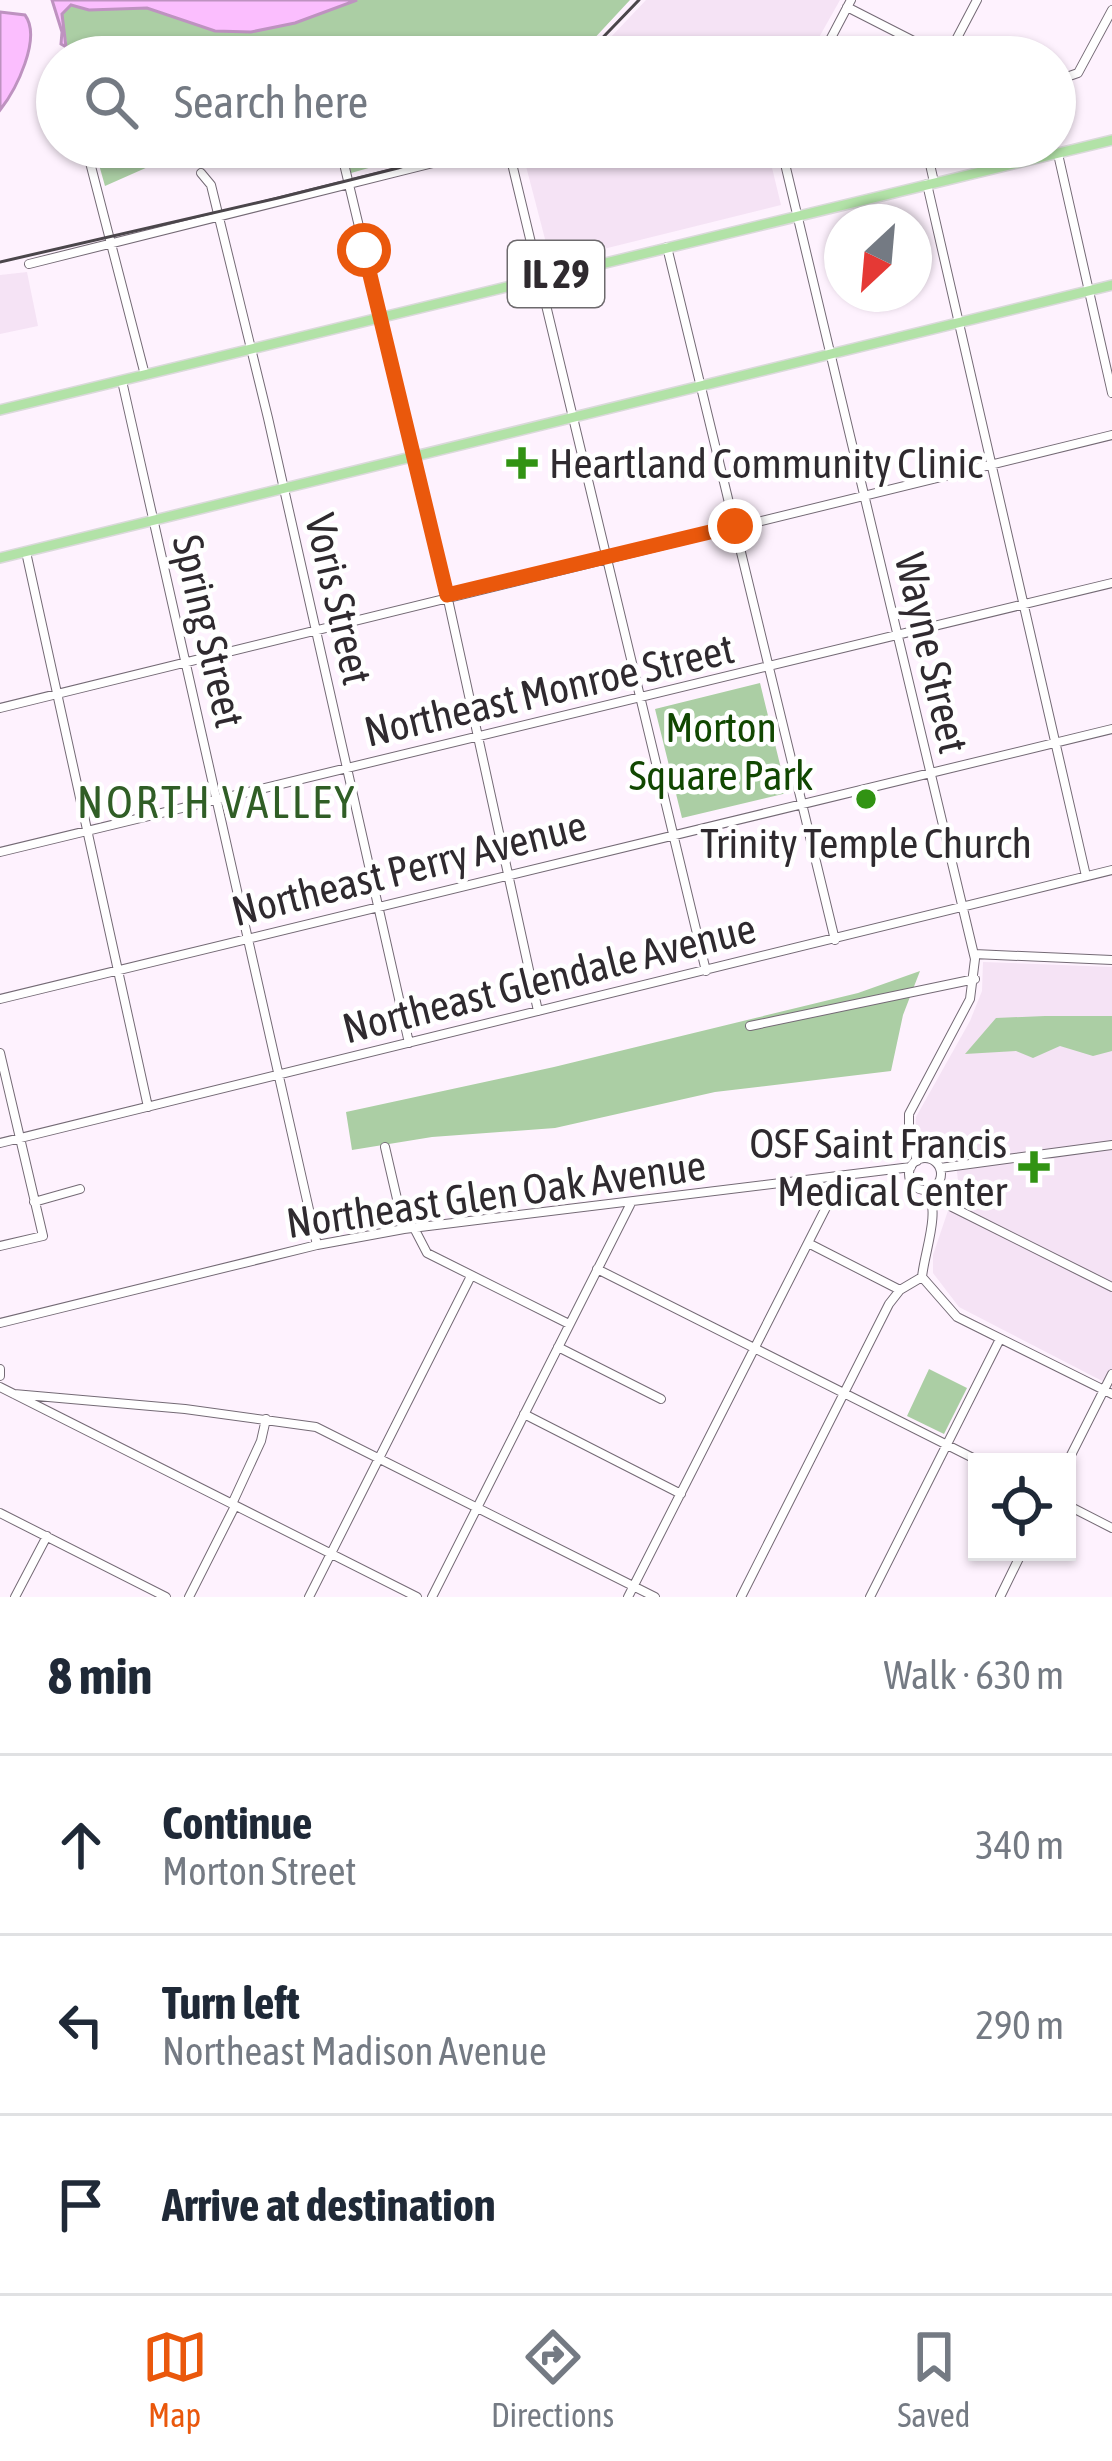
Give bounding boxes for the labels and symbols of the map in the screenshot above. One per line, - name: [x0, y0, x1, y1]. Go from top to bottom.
- north arrow: [824, 204, 932, 312]
- route start: [337, 223, 391, 277]
- road number: IL 29: [508, 241, 604, 307]
- place label: Heartland Community Clinic: [549, 439, 983, 487]
- marker: Heartland Community Clinic: [506, 447, 538, 479]
- route end: [708, 499, 762, 553]
- street label: Voris Street: [296, 509, 382, 689]
- street label: Spring Street: [164, 530, 254, 732]
- street label: Wayne Street: [886, 549, 978, 757]
- street label: Northeast Monroe Street: [360, 624, 738, 756]
- park label: Morton Square Park: [629, 703, 813, 799]
- district label: NORTH VALLEY: [77, 776, 357, 828]
- marker: Trinity Temple Church: [853, 786, 879, 812]
- street label: Northeast Perry Avenue: [227, 801, 591, 935]
- place label: Trinity Temple Church: [700, 819, 1032, 867]
- street label: Northeast Glendale Avenue: [338, 903, 760, 1053]
- place label: OSF Saint Francis Medical Center: [750, 1119, 1008, 1215]
- street label: Northeast Glen Oak Avenue: [283, 1141, 709, 1247]
- marker: OSF Saint Francis Medical Center: [1018, 1151, 1050, 1183]

